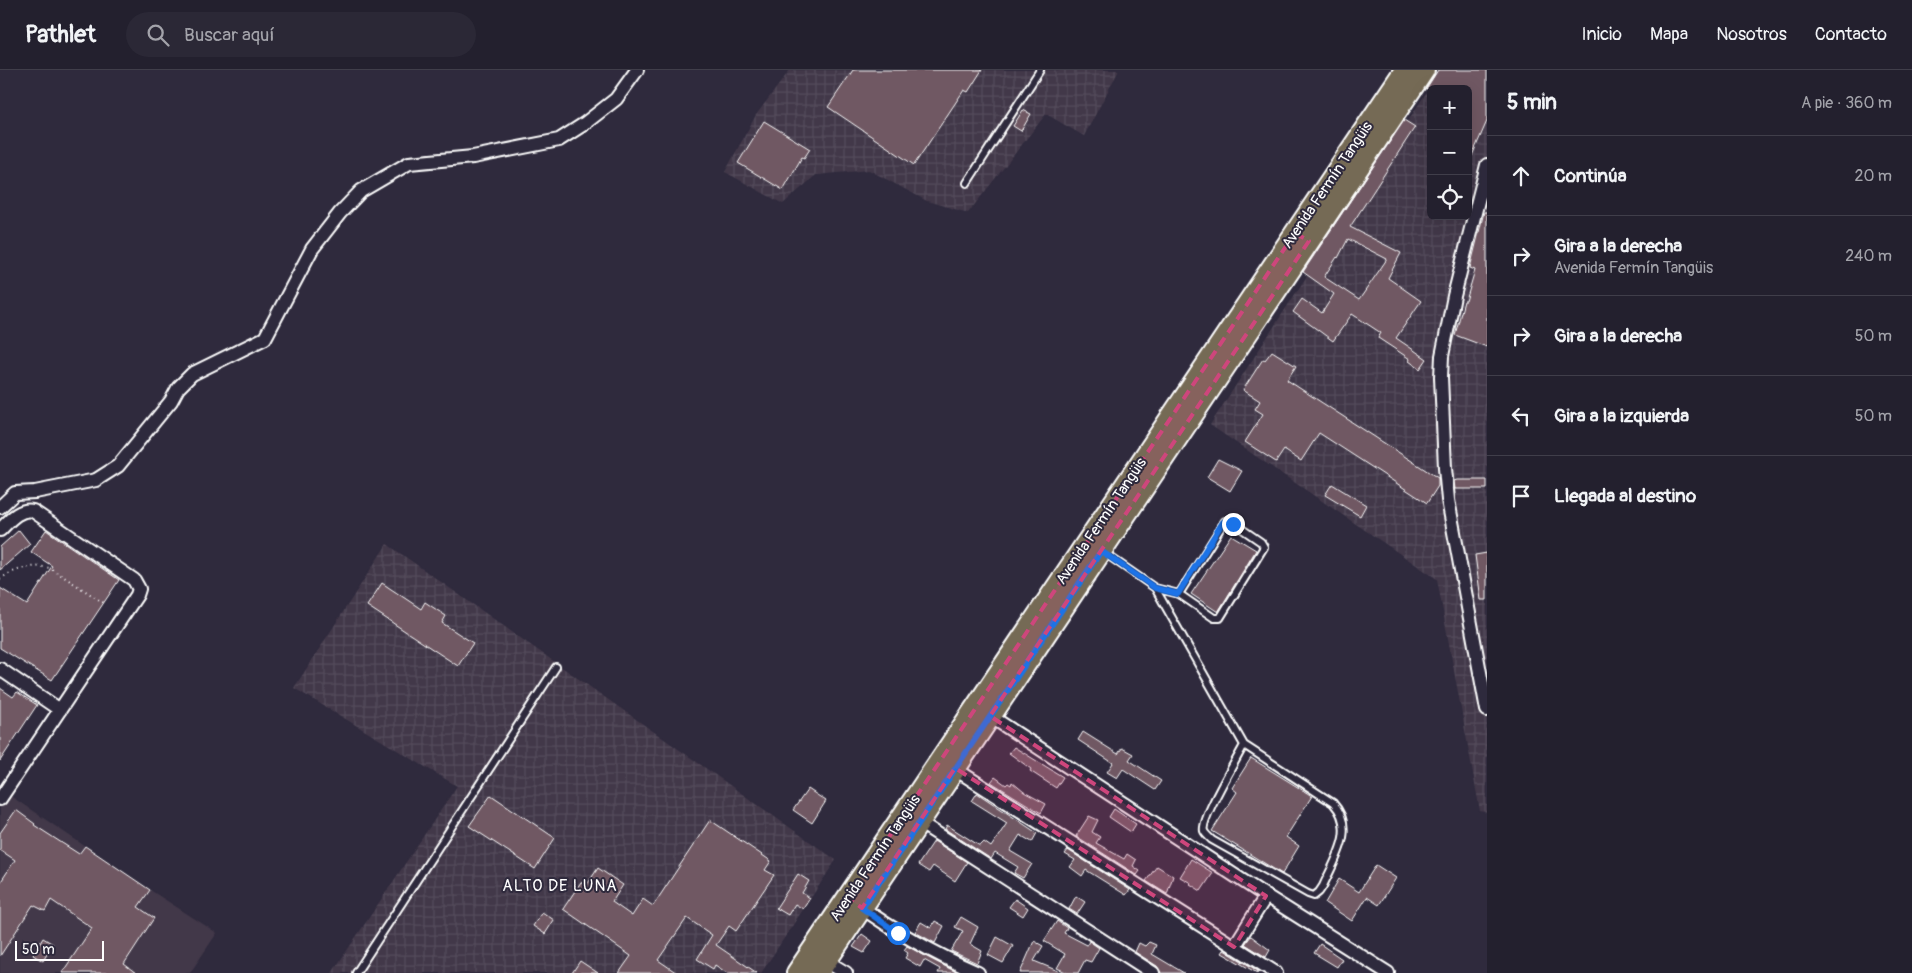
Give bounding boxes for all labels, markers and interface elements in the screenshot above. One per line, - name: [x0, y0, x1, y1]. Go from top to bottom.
- search box: [126, 12, 476, 57]
- text: Pathlet: [25, 20, 96, 49]
- icon: search: [144, 21, 172, 49]
- text: Buscar aquí: [184, 23, 275, 47]
- text: Inicio: [1581, 23, 1622, 46]
- text: Mapa: [1650, 23, 1688, 46]
- text: Nosotros: [1716, 23, 1787, 46]
- text: Contacto: [1815, 23, 1887, 46]
- map controls: [1427, 85, 1472, 220]
- button: +: [1427, 85, 1472, 130]
- text: 5 min: [1507, 89, 1557, 116]
- text: A pie · 360 m: [1801, 93, 1892, 113]
- street label: Avenida Fermín Tangüis: [1278, 118, 1377, 252]
- button: −: [1427, 130, 1472, 175]
- icon: ahead: [1507, 162, 1535, 190]
- text: Continúa: [1554, 164, 1627, 188]
- text: 20 m: [1854, 166, 1892, 186]
- button: locate: [1427, 175, 1472, 220]
- text: Gira a la derecha: [1554, 234, 1682, 258]
- icon: right: [1507, 242, 1535, 270]
- text: 240 m: [1845, 246, 1892, 266]
- text: Avenida Fermín Tangüis: [1554, 258, 1713, 278]
- icon: right: [1507, 322, 1535, 350]
- text: Gira a la derecha: [1554, 324, 1682, 348]
- text: 50 m: [1855, 326, 1892, 346]
- icon: left: [1507, 402, 1535, 430]
- text: Gira a la izquierda: [1554, 404, 1689, 428]
- text: 50 m: [1855, 406, 1892, 426]
- street label: Avenida Fermín Tangüis: [1052, 454, 1151, 588]
- icon: arrive: [1507, 482, 1535, 510]
- text: Llegada al destino: [1554, 484, 1696, 508]
- route end: [1222, 513, 1245, 536]
- street label: Avenida Fermín Tangüis: [826, 791, 925, 925]
- district label: ALTO DE LUNA: [502, 876, 618, 896]
- route start: [887, 922, 910, 945]
- scale bar: [15, 938, 104, 961]
- text: 50 m: [22, 941, 55, 958]

